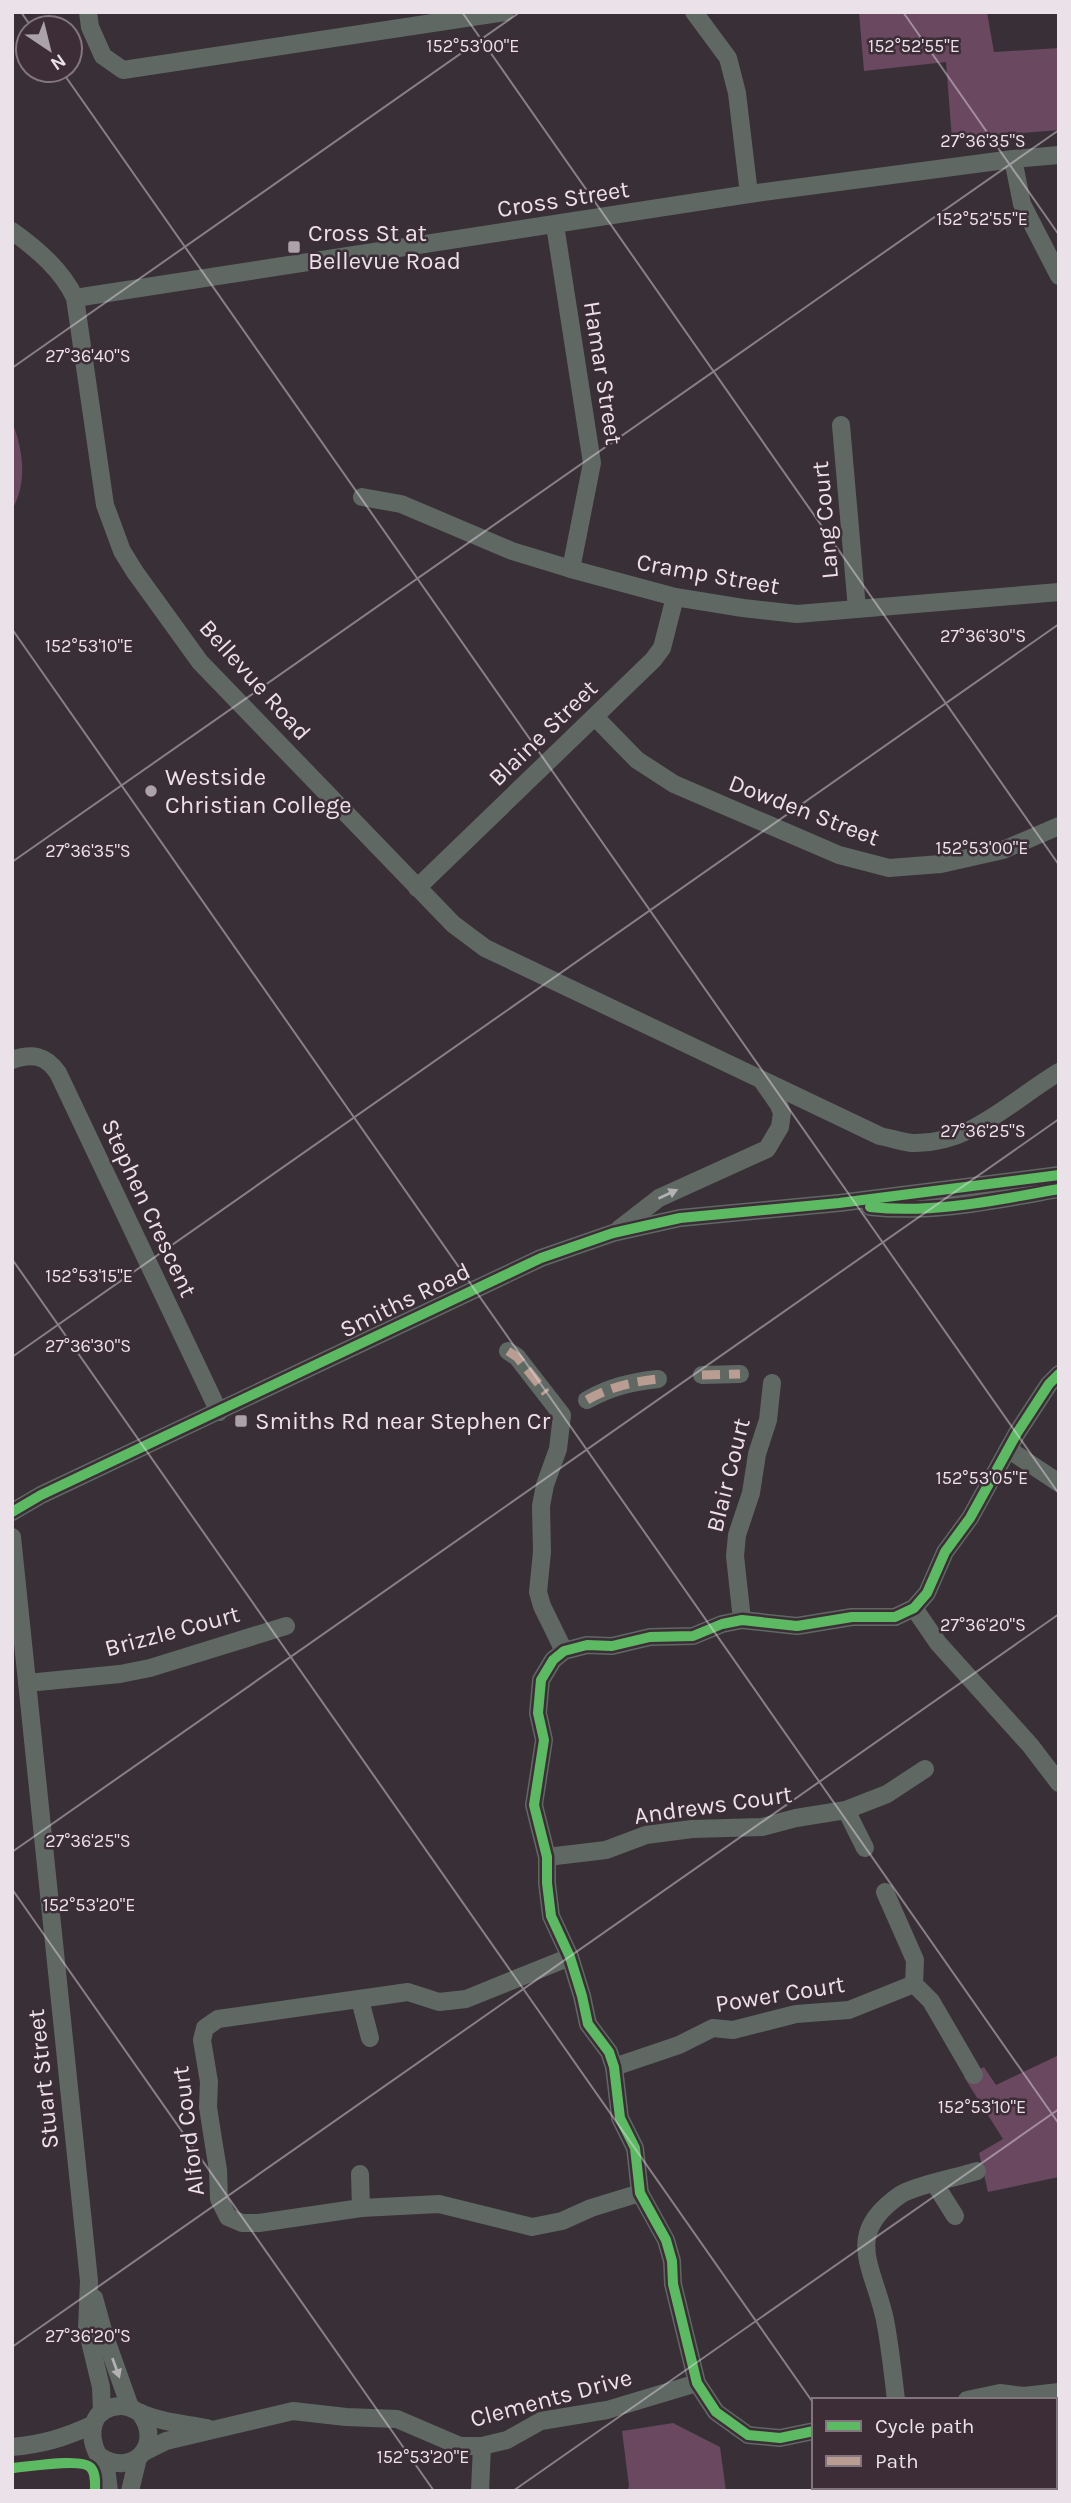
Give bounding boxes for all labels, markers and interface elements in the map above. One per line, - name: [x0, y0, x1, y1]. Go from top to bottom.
- north arrow: [14, 14, 84, 84]
- text: 152°53'00"E: [427, 35, 519, 57]
- text: 152°52'55"E: [868, 35, 960, 57]
- text: N: [46, 49, 70, 75]
- text: 27°36'35"S: [940, 130, 1026, 152]
- street label: Cross Street: [495, 175, 631, 223]
- text: 152°52'55"E: [936, 208, 1028, 230]
- place label: Cross St at Bellevue Road: [308, 219, 461, 275]
- marker: Cross St at Bellevue Road: [286, 239, 302, 255]
- street label: Hamar Street: [578, 299, 628, 447]
- text: 27°36'40"S: [45, 345, 131, 367]
- street label: Lang Court: [806, 460, 844, 580]
- street label: Cramp Street: [634, 548, 782, 600]
- street label: Bellevue Road: [193, 614, 317, 746]
- text: 27°36'30"S: [940, 625, 1026, 647]
- text: 152°53'10"E: [45, 635, 133, 657]
- street label: Blaine Street: [483, 674, 603, 792]
- place label: Westside Christian College: [165, 763, 352, 819]
- street label: Dowden Street: [725, 768, 883, 852]
- marker: Westside Christian College: [143, 783, 159, 799]
- text: 152°53'00"E: [936, 837, 1028, 859]
- text: 27°36'35"S: [45, 840, 131, 862]
- street label: Stephen Crescent: [95, 1114, 203, 1302]
- text: 27°36'25"S: [940, 1120, 1026, 1142]
- one-way arrow: [658, 1188, 679, 1199]
- street label: Smiths Road: [335, 1256, 475, 1344]
- text: 152°53'15"E: [45, 1265, 133, 1287]
- text: 27°36'30"S: [45, 1335, 131, 1357]
- place label: Smiths Rd near Stephen Cr: [255, 1407, 551, 1435]
- marker: Smiths Rd near Stephen Cr: [233, 1413, 249, 1429]
- street label: Blair Court: [700, 1415, 756, 1535]
- text: 152°53'05"E: [936, 1467, 1028, 1489]
- street label: Brizzle Court: [102, 1600, 242, 1662]
- text: 27°36'20"S: [940, 1614, 1026, 1636]
- street label: Andrews Court: [632, 1780, 794, 1830]
- text: 27°36'25"S: [45, 1830, 131, 1852]
- text: 152°53'20"E: [43, 1894, 135, 1916]
- street label: Power Court: [713, 1970, 847, 2018]
- street label: Stuart Street: [22, 2008, 64, 2150]
- street label: Alford Court: [166, 2065, 210, 2197]
- text: 152°53'10"E: [938, 2096, 1026, 2118]
- text: 27°36'20"S: [45, 2325, 131, 2347]
- one-way arrow: [110, 2357, 121, 2378]
- street label: Clements Drive: [467, 2363, 635, 2433]
- legend: [812, 2398, 1057, 2489]
- text: Cycle path: [875, 2414, 975, 2438]
- text: 152°53'20"E: [377, 2446, 469, 2468]
- text: Path: [875, 2449, 919, 2473]

